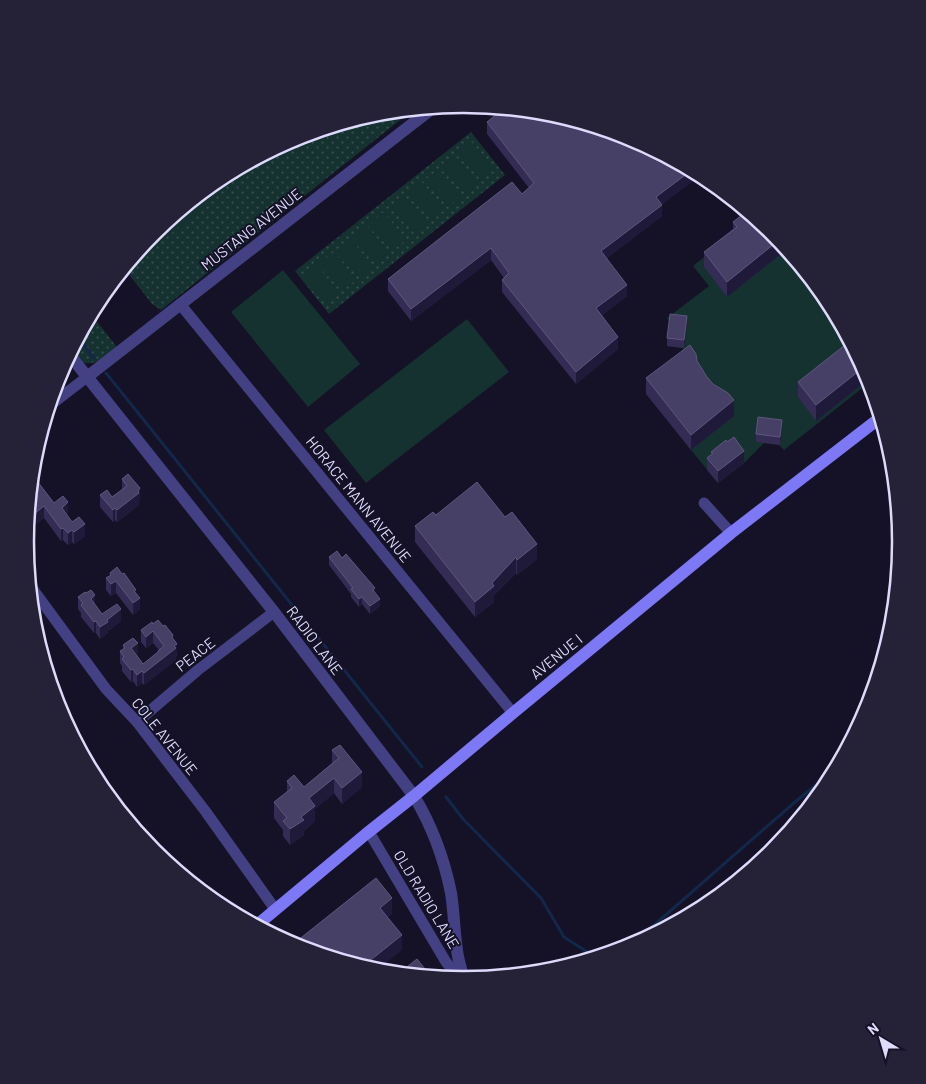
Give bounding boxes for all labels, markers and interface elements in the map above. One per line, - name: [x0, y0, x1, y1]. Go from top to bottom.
- street label: MUSTANG AVENUE: [197, 184, 305, 274]
- street label: HORACE MANN AVENUE: [303, 432, 415, 566]
- street label: RADIO LANE: [283, 602, 347, 678]
- street label: AVENUE I: [526, 630, 586, 682]
- street label: PEACE: [172, 633, 218, 675]
- street label: COLE AVENUE: [128, 694, 202, 778]
- street label: OLD RADIO LANE: [391, 846, 463, 952]
- north arrow: [856, 1014, 906, 1064]
- text: N: [864, 1019, 882, 1038]

